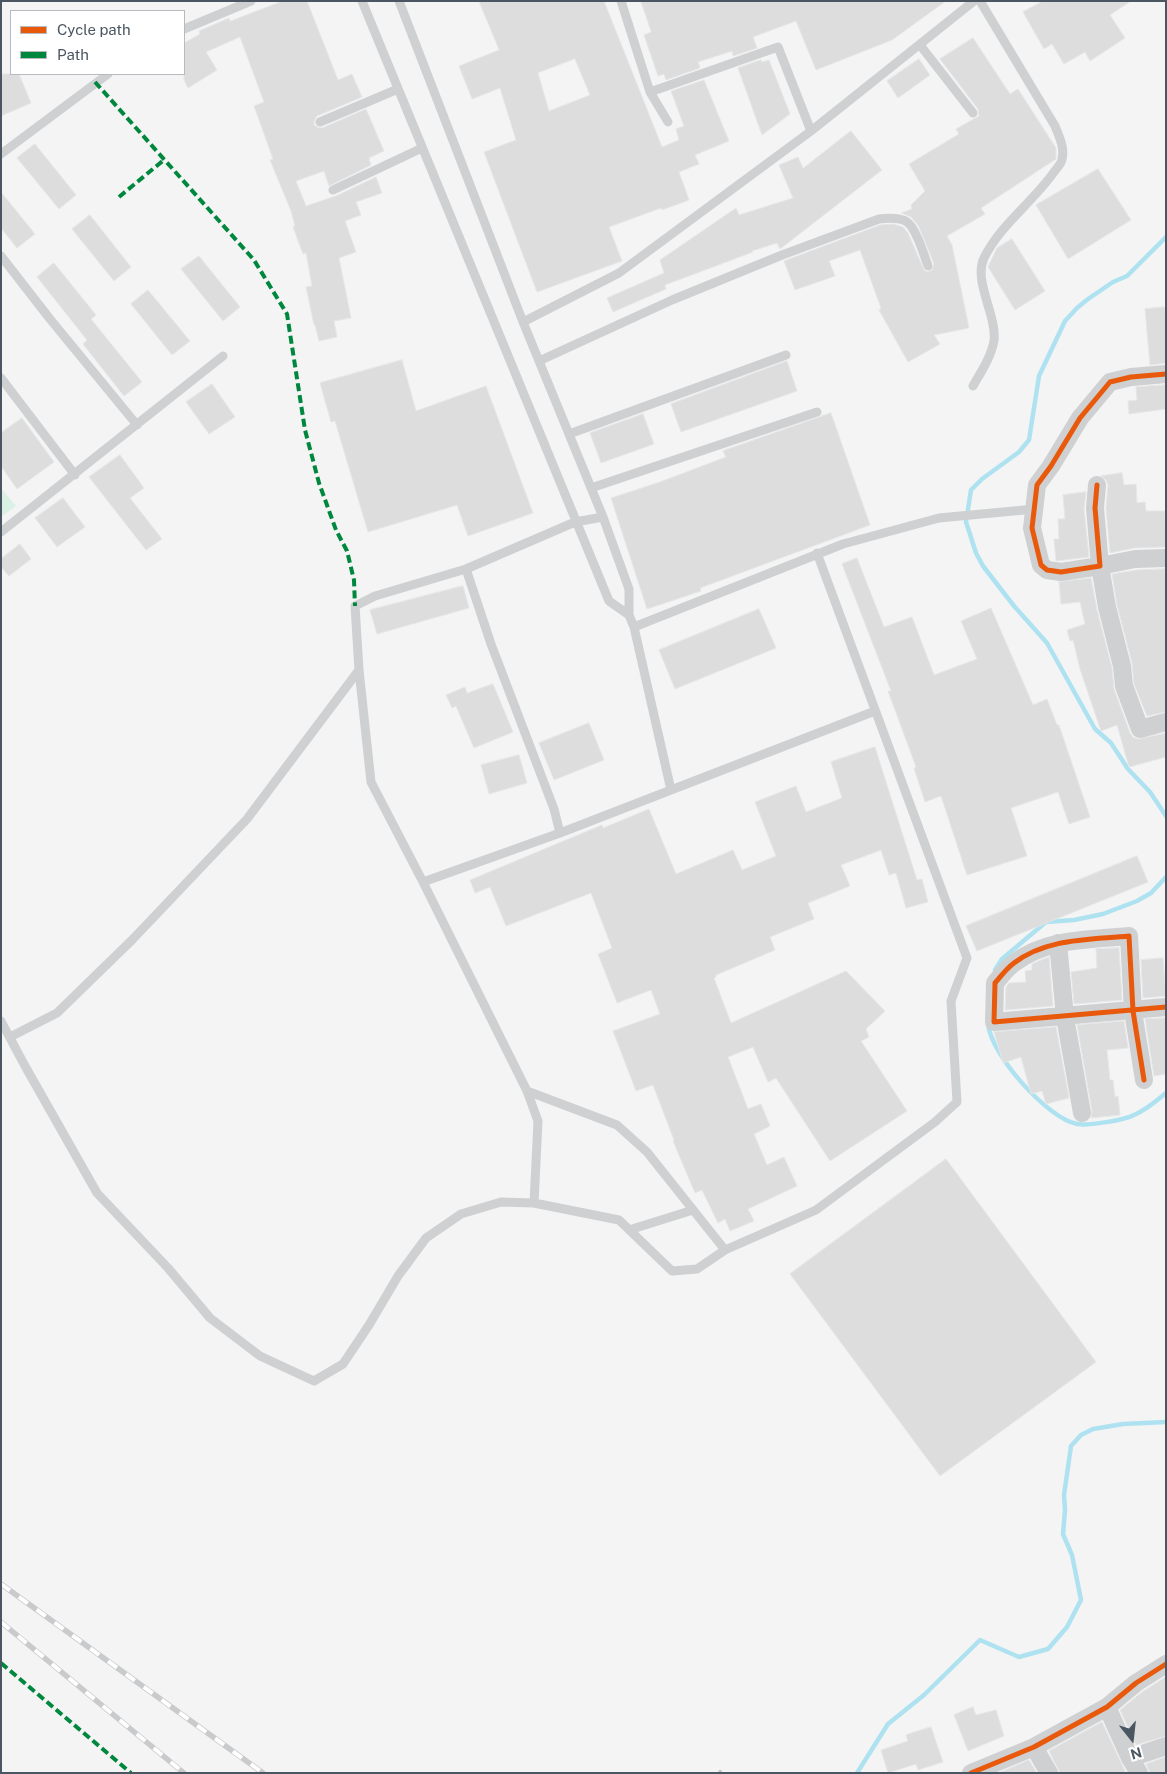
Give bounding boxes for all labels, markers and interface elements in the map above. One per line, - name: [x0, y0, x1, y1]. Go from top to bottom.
- legend: [10, 10, 185, 75]
- text: Cycle path: [57, 21, 131, 38]
- text: Path: [57, 46, 89, 63]
- north arrow: [1107, 1714, 1157, 1764]
- text: N: [1129, 1744, 1144, 1763]

